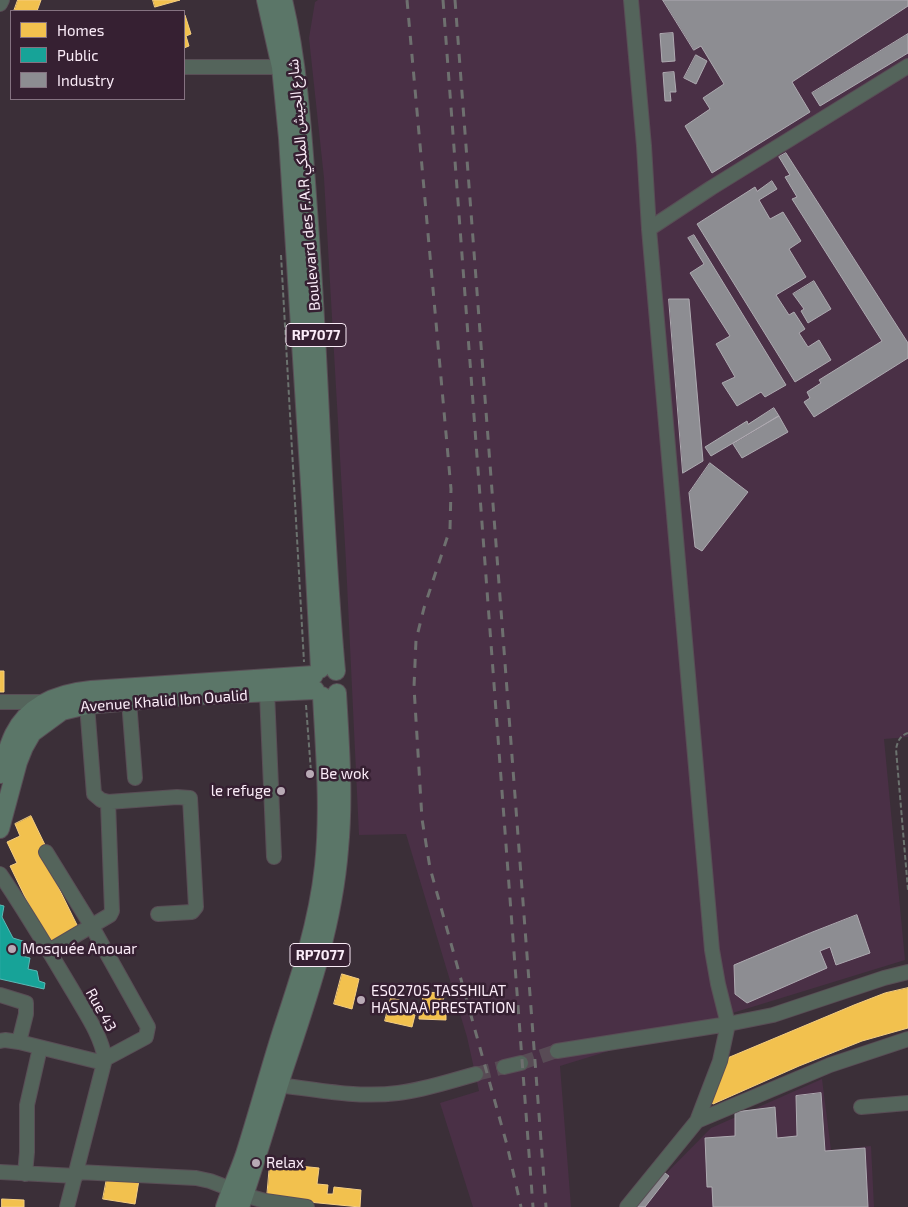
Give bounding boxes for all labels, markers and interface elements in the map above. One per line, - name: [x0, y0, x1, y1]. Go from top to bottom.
- legend: [10, 10, 185, 100]
- text: Homes: [57, 21, 104, 39]
- text: Public: [57, 46, 98, 64]
- street label: Boulevard des F.A.R شارع الجيش الملكي: [284, 58, 324, 312]
- text: Industry: [57, 71, 114, 89]
- road number: RP7077: [286, 324, 346, 346]
- street label: Avenue Khalid Ibn Oualid: [80, 686, 248, 716]
- place label: Be wok: [320, 765, 369, 783]
- marker: Be wok: [304, 768, 316, 780]
- place label: le refuge: [211, 782, 271, 800]
- marker: le refuge: [275, 785, 287, 797]
- place label: Mosquée Anouar: [22, 940, 137, 958]
- marker: Mosquée Anouar: [6, 943, 18, 955]
- road number: RP7077: [290, 944, 350, 966]
- place label: ES02705 TASSHILAT HASNAA PRESTATION: [371, 982, 516, 1017]
- street label: Rue 43: [82, 985, 120, 1035]
- marker: ES02705 TASSHILAT HASNAA PRESTATION: [355, 994, 367, 1006]
- place label: Relax: [266, 1154, 304, 1172]
- marker: Relax: [250, 1157, 262, 1169]

